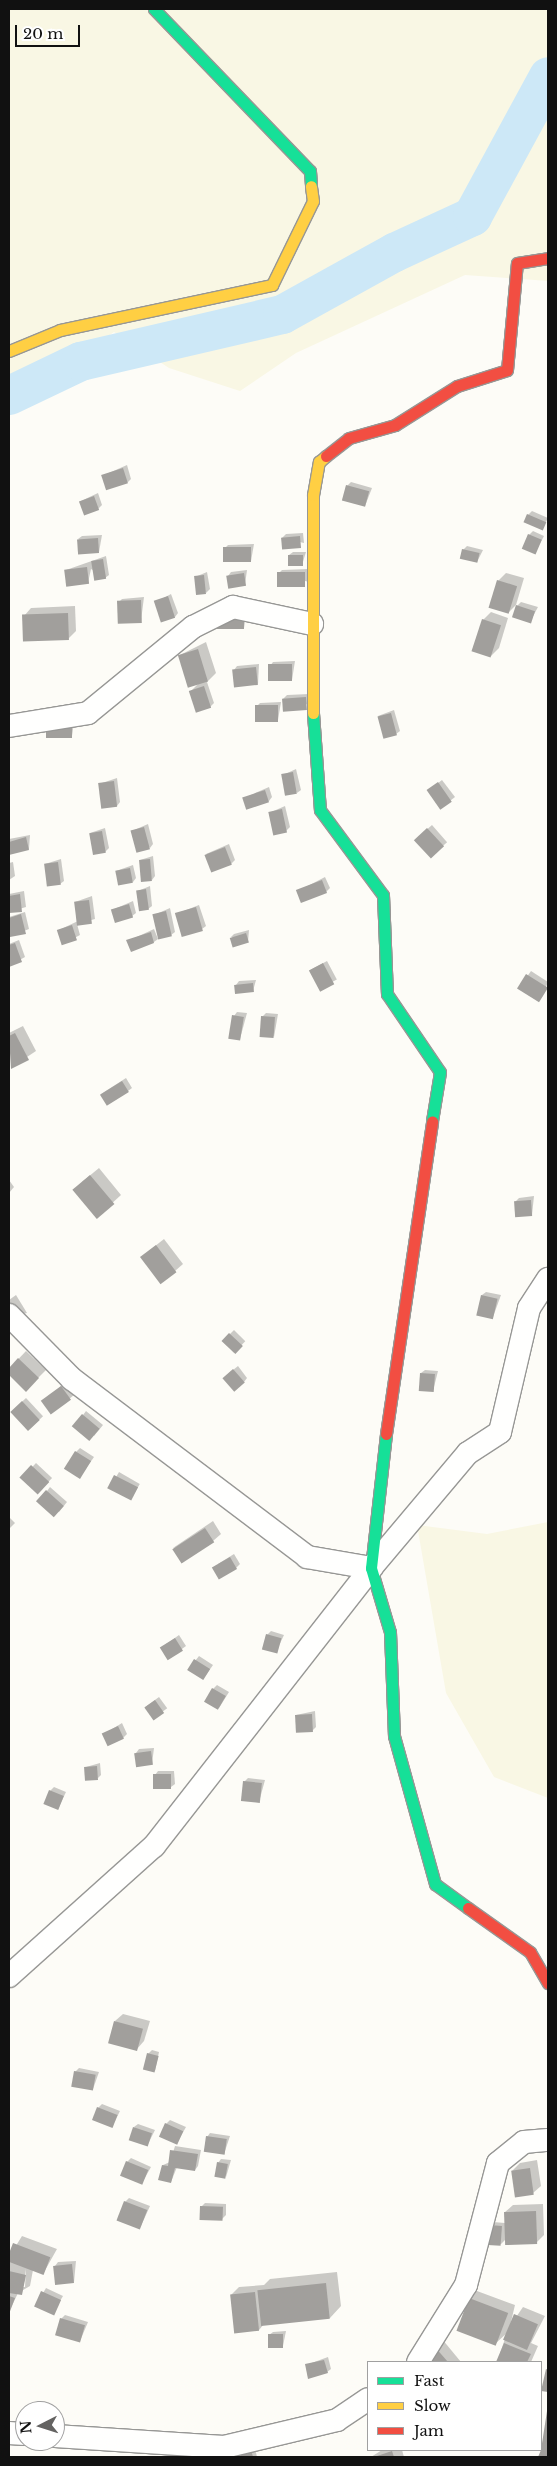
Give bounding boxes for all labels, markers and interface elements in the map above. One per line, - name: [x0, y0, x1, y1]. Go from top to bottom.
- scale bar: [18, 15, 82, 47]
- text: 20 m: [23, 24, 63, 43]
- legend: [367, 2361, 542, 2451]
- text: Fast: [414, 2371, 444, 2390]
- text: Slow: [414, 2396, 451, 2415]
- north arrow: [15, 2401, 65, 2451]
- text: N: [17, 2420, 36, 2435]
- text: Jam: [414, 2421, 444, 2440]

